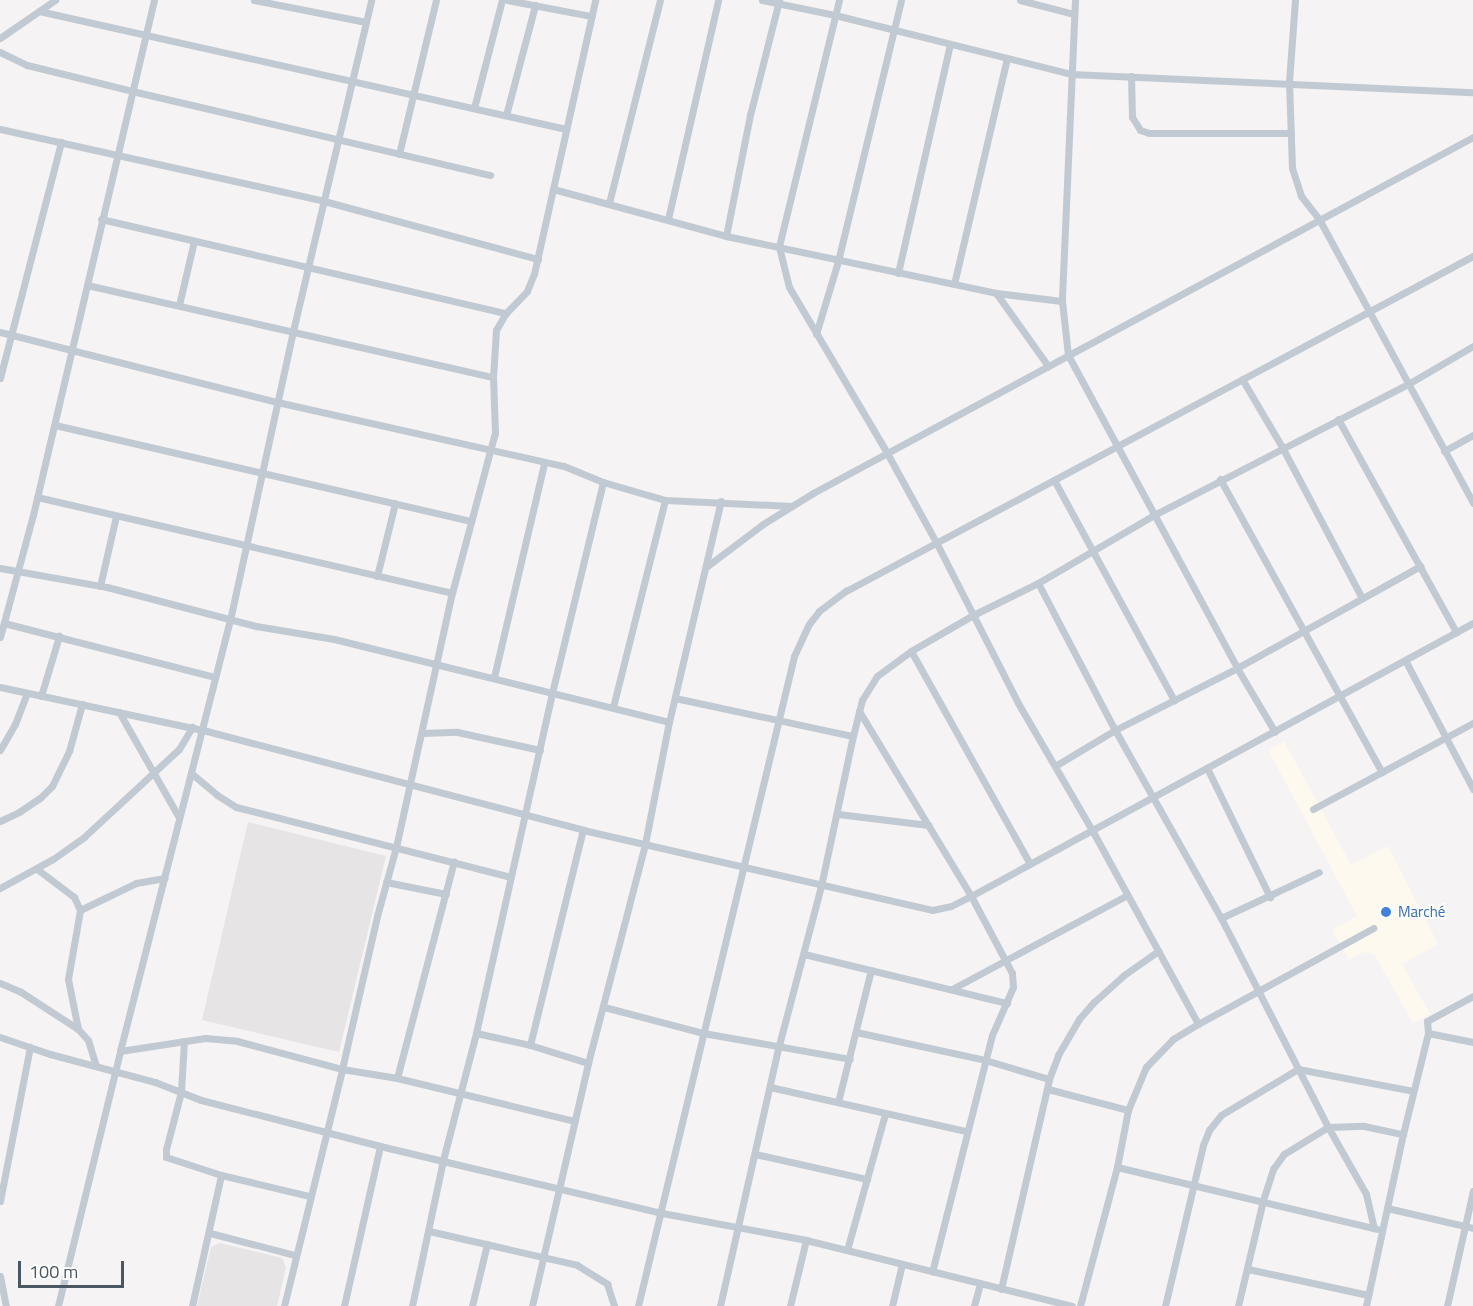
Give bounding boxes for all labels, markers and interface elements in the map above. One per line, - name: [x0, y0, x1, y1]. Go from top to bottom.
- place label: Marché: [1398, 903, 1445, 921]
- marker: Marché: [1379, 905, 1393, 919]
- scale bar: [21, 1249, 128, 1287]
- text: 100 m: [29, 1258, 78, 1285]

